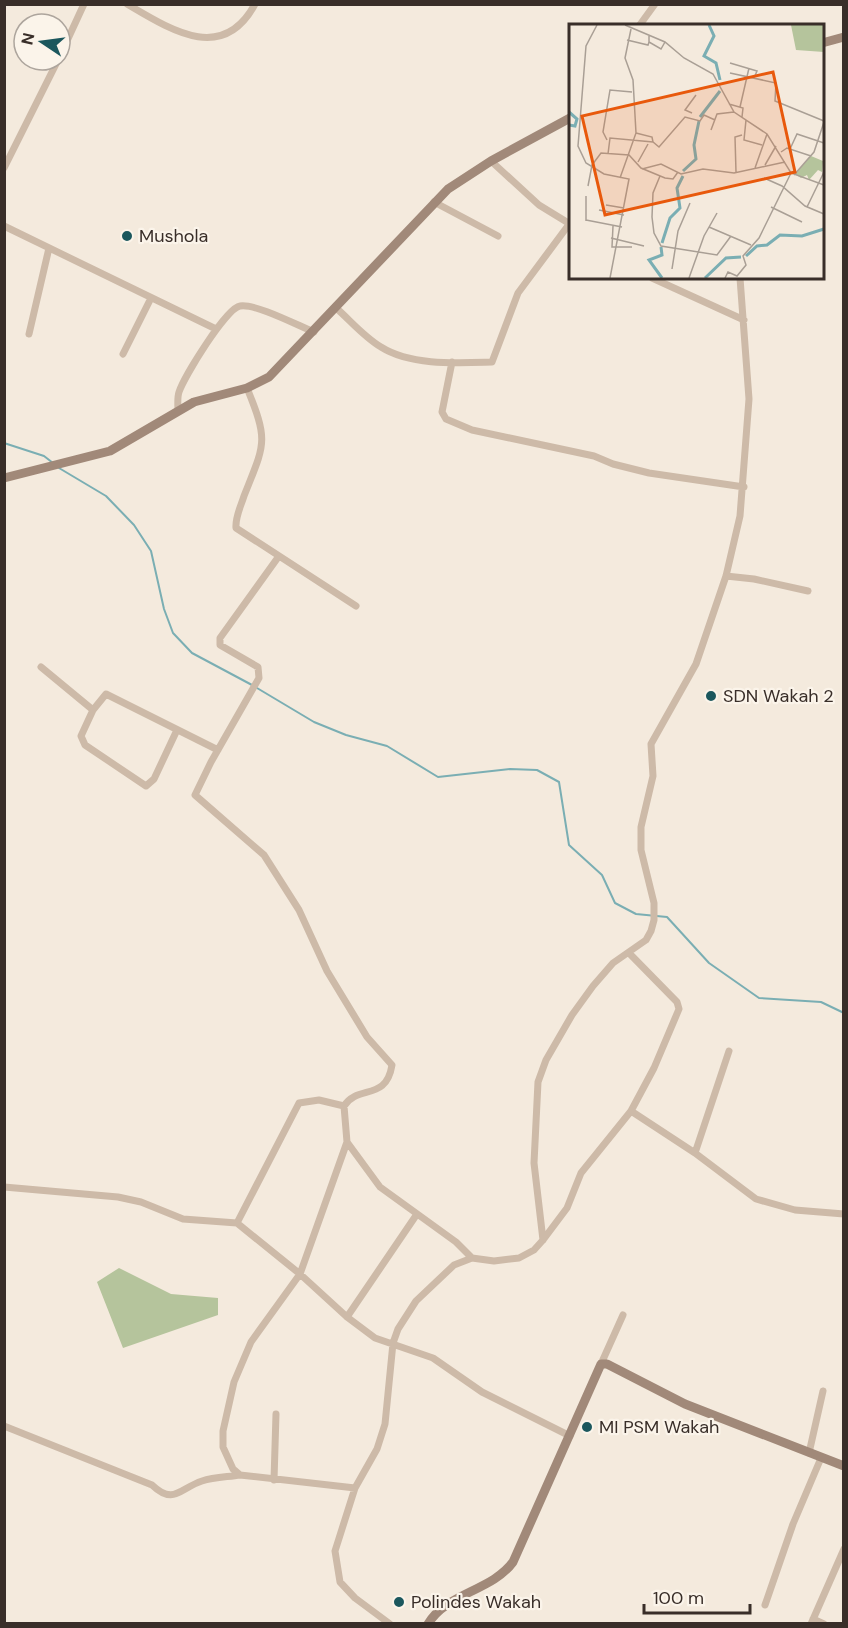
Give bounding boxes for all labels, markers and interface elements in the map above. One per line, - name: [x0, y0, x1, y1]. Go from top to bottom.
- north arrow: [12, 12, 72, 72]
- inset map: [569, 24, 824, 279]
- text: N: [16, 31, 39, 47]
- place label: Mushola: [139, 224, 208, 248]
- marker: Mushola: [120, 229, 134, 243]
- place label: SDN Wakah 2: [723, 684, 834, 708]
- marker: SDN Wakah 2: [704, 689, 718, 703]
- place label: MI PSM Wakah: [599, 1415, 719, 1439]
- marker: MI PSM Wakah: [580, 1420, 594, 1434]
- scale bar: [644, 1577, 750, 1615]
- text: 100 m: [653, 1586, 704, 1610]
- place label: Polindes Wakah: [411, 1590, 541, 1614]
- marker: Polindes Wakah: [392, 1595, 406, 1609]

